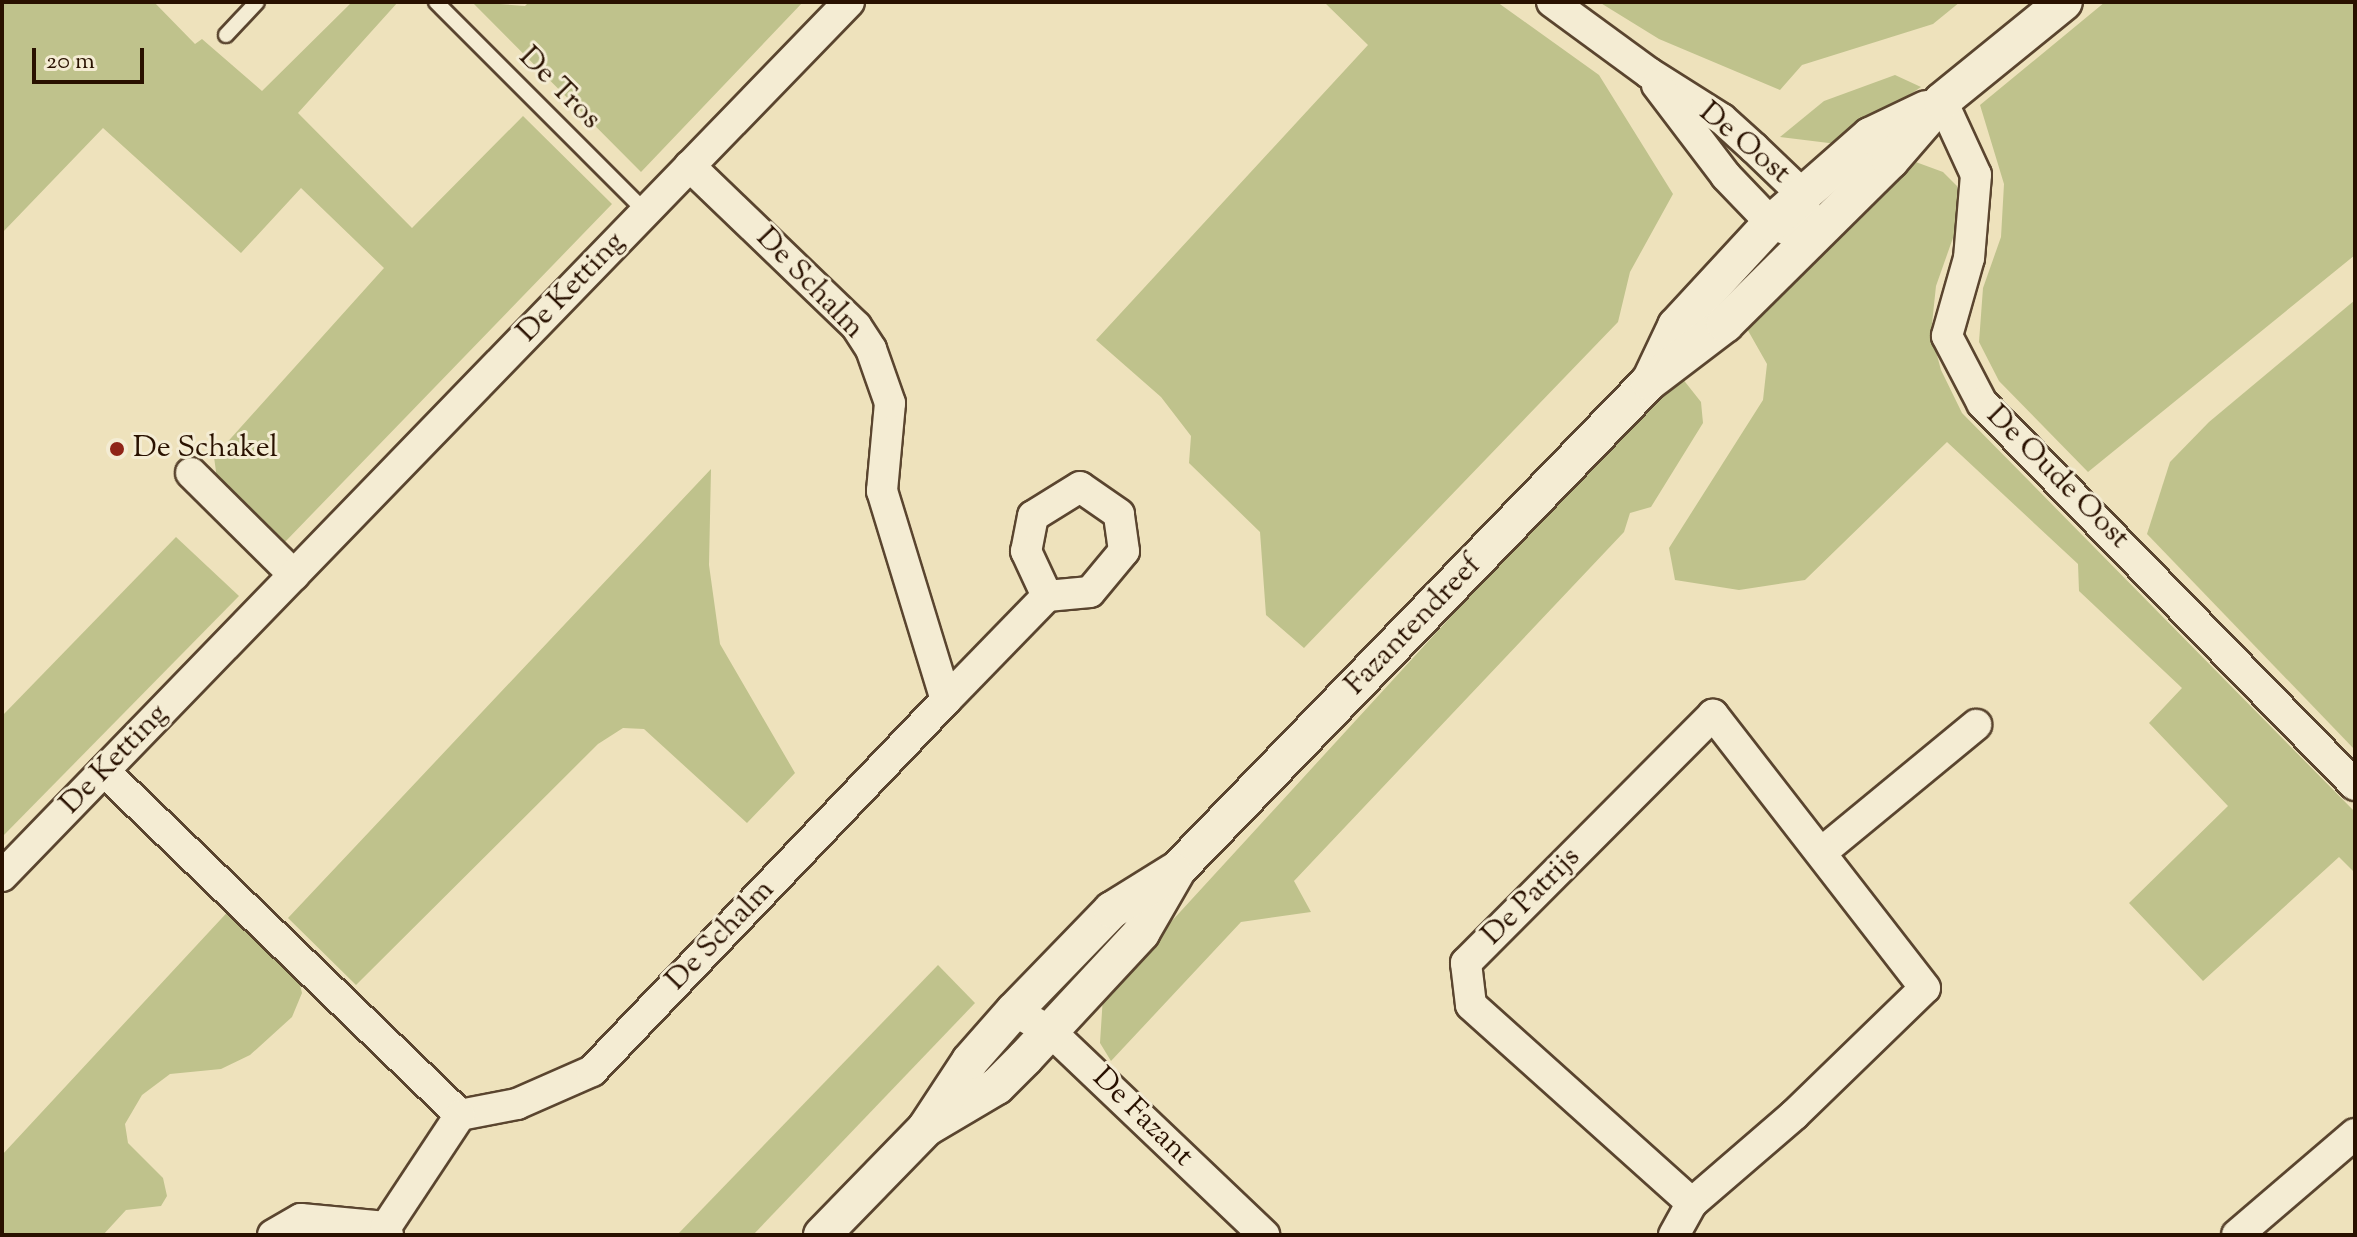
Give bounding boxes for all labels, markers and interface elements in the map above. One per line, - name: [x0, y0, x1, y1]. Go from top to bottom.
- scale bar: [36, 32, 148, 82]
- street label: De Tros: [510, 40, 608, 138]
- text: 20 m: [46, 45, 95, 79]
- street label: De Oost: [1691, 95, 1797, 193]
- street label: De Schalm: [747, 221, 871, 347]
- street label: De Ketting: [511, 225, 633, 351]
- street label: De Oude Oost: [1978, 399, 2136, 557]
- place label: De Schakel: [133, 431, 278, 467]
- marker: De Schakel: [108, 440, 126, 458]
- street label: Fazantendreef: [1338, 549, 1490, 703]
- street label: De Ketting: [54, 697, 176, 823]
- street label: De Patrijs: [1475, 840, 1589, 954]
- street label: De Schalm: [659, 873, 783, 999]
- street label: De Fazant: [1084, 1061, 1200, 1175]

